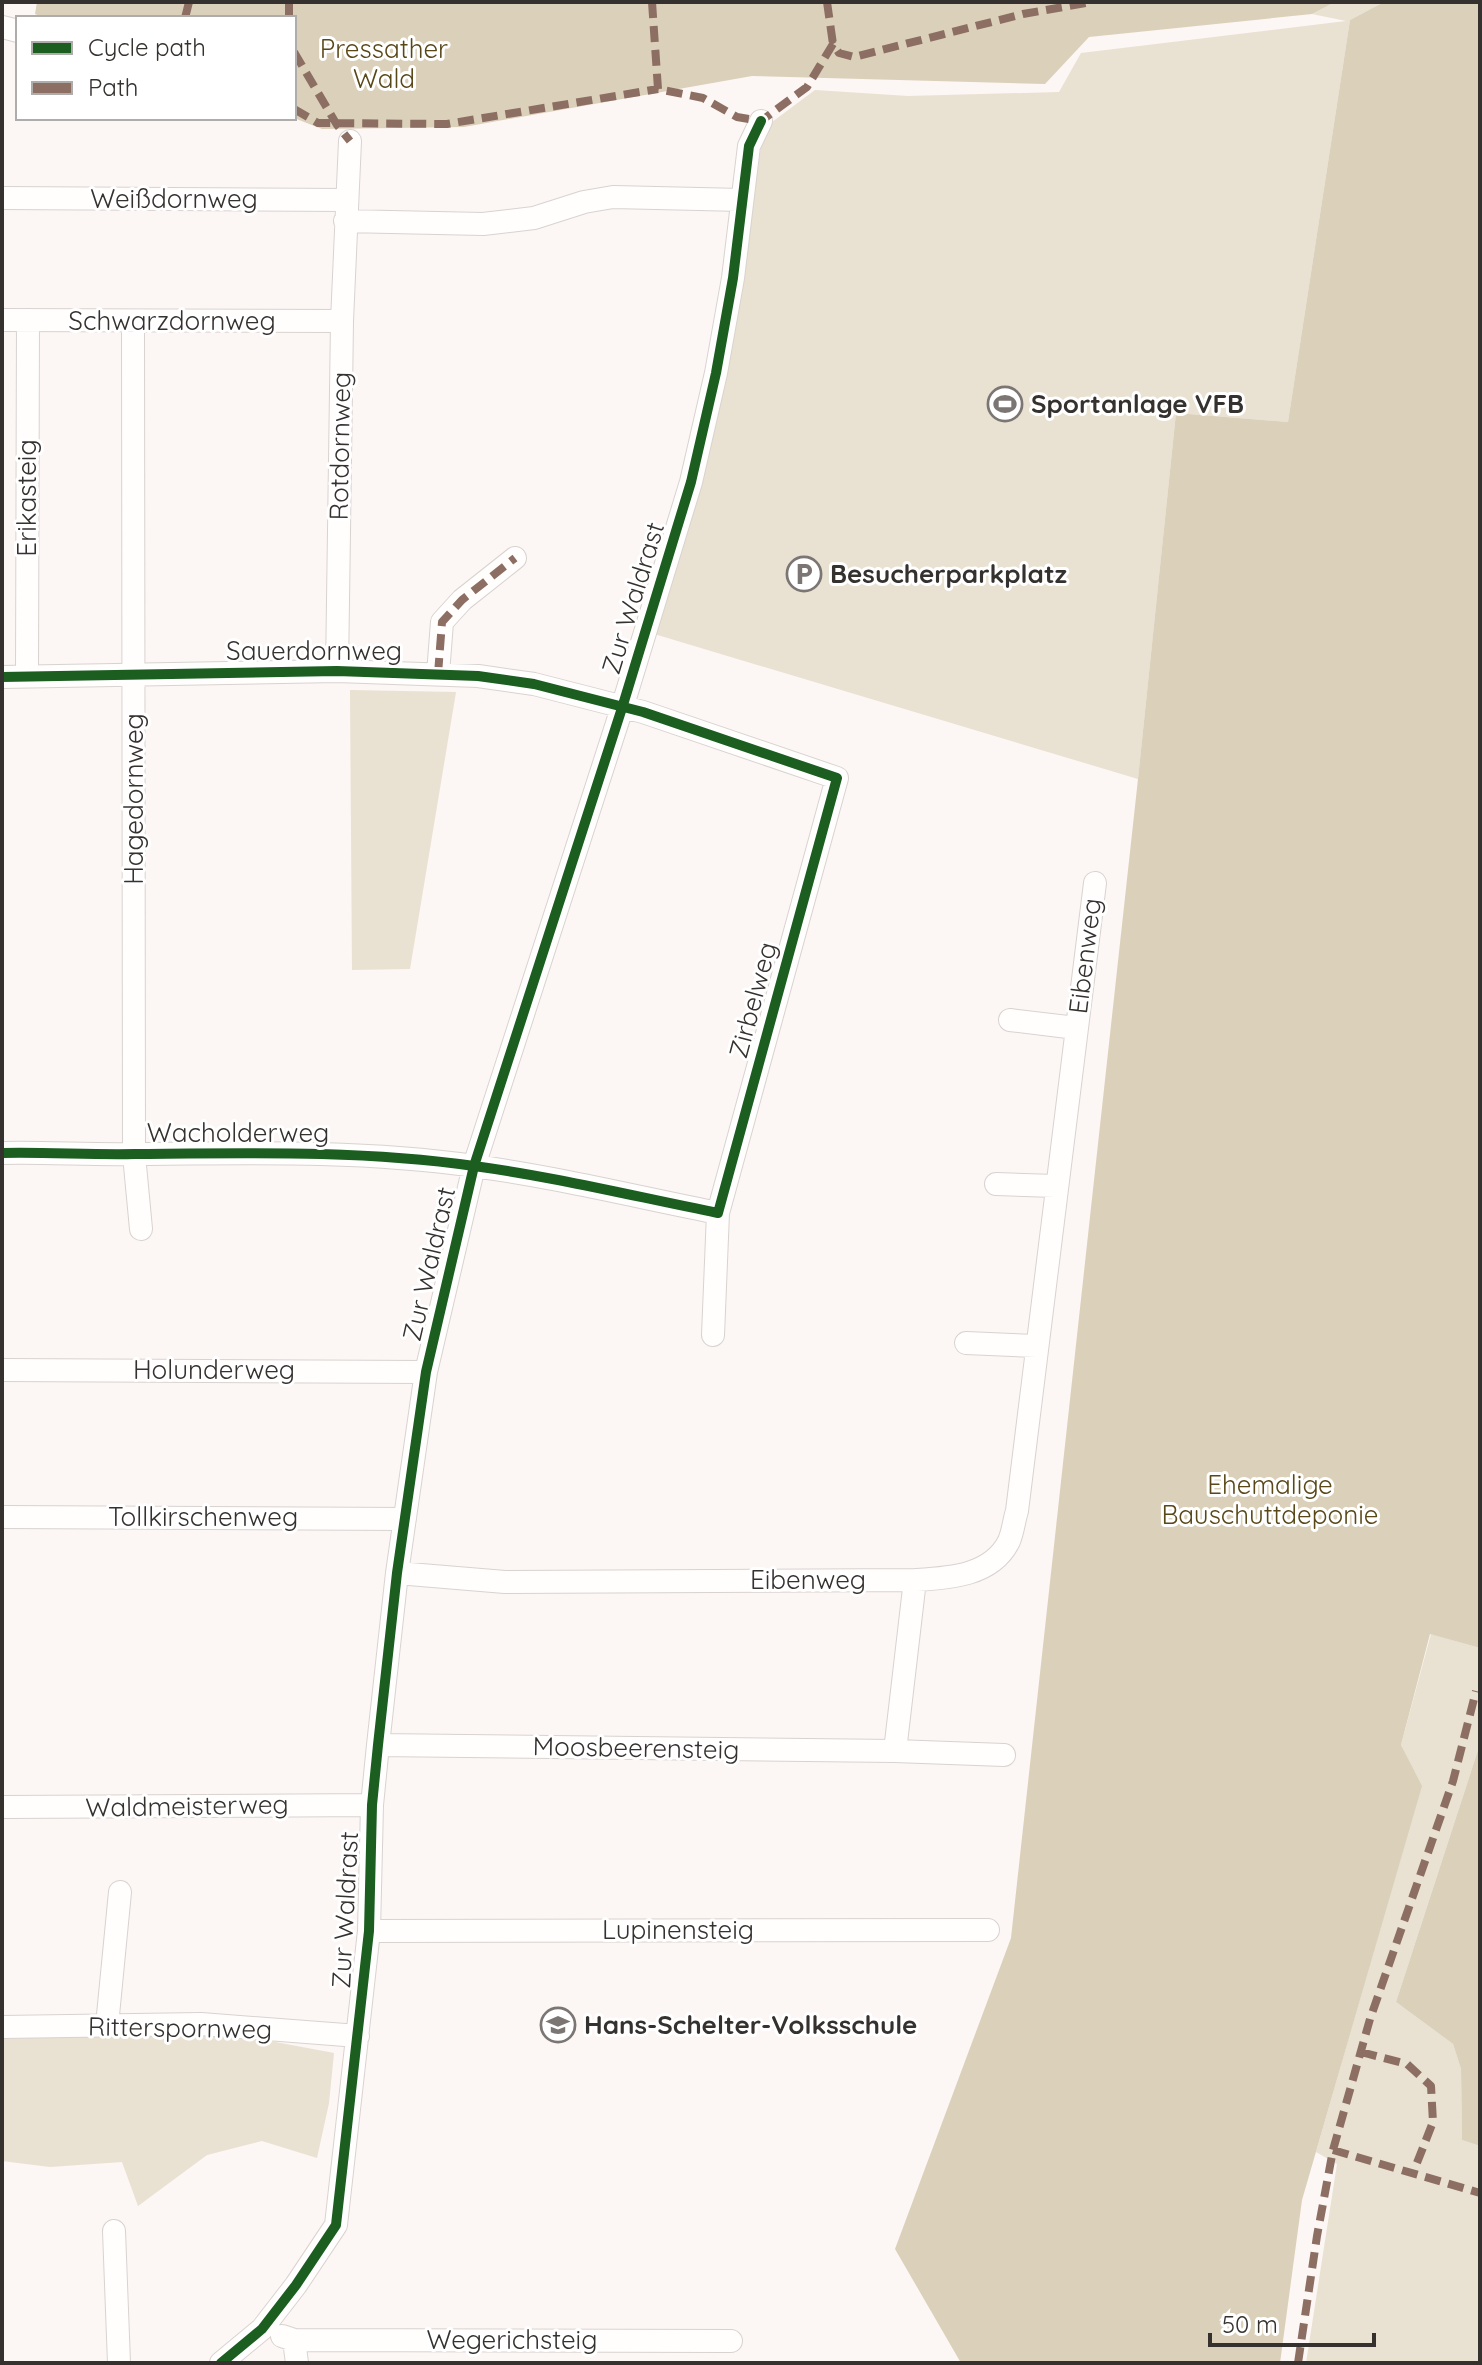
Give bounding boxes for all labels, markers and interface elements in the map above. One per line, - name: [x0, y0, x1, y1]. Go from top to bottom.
- legend: [16, 16, 296, 120]
- text: Cycle path: [88, 32, 206, 62]
- park label: Pressather Wald: [320, 32, 448, 95]
- text: Path: [88, 72, 139, 102]
- street label: Weißdornweg: [90, 182, 258, 215]
- street label: Schwarzdornweg: [68, 304, 276, 337]
- street label: Rotdornweg: [322, 371, 357, 521]
- sports icon: Sportanlage VFB: [986, 385, 1024, 423]
- place label: Sportanlage VFB: [1031, 387, 1244, 420]
- street label: Erikasteig: [10, 439, 43, 557]
- street label: Zur Waldrast: [594, 518, 671, 678]
- parking icon: Besucherparkplatz: [785, 555, 823, 593]
- place label: Besucherparkplatz: [830, 557, 1068, 590]
- street label: Sauerdornweg: [226, 634, 402, 667]
- street label: Hagedornweg: [117, 713, 150, 885]
- street label: Eibenweg: [1061, 896, 1108, 1016]
- street label: Zirbelweg: [721, 938, 784, 1061]
- street label: Wacholderweg: [147, 1116, 329, 1149]
- street label: Zur Waldrast: [395, 1184, 462, 1344]
- street label: Holunderweg: [133, 1353, 295, 1386]
- park label: Ehemalige Bauschuttdeponie: [1161, 1468, 1379, 1531]
- street label: Tollkirschenweg: [108, 1500, 298, 1533]
- street label: Eibenweg: [750, 1563, 866, 1596]
- street label: Moosbeerensteig: [532, 1729, 740, 1766]
- street label: Waldmeisterweg: [85, 1787, 289, 1824]
- street label: Zur Waldrast: [324, 1831, 365, 1989]
- street label: Lupinensteig: [602, 1913, 754, 1946]
- school or university icon: Hans-Schelter-Volksschule: [539, 2006, 577, 2044]
- place label: Hans-Schelter-Volksschule: [584, 2008, 917, 2041]
- street label: Ritterspornweg: [88, 2009, 272, 2046]
- scale bar: [1210, 2297, 1374, 2347]
- text: 50 m: [1222, 2309, 1278, 2339]
- street label: Wegerichsteig: [427, 2323, 597, 2356]

